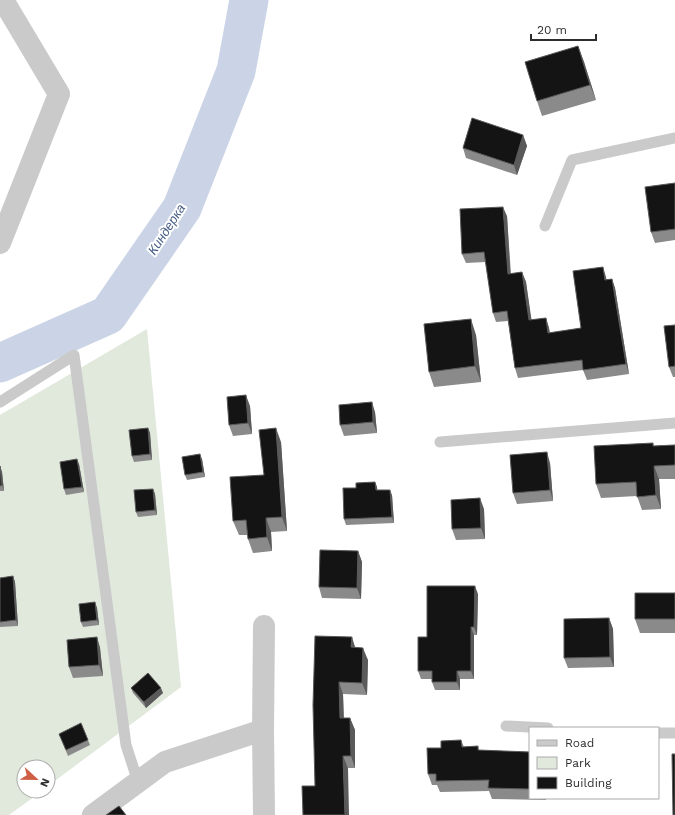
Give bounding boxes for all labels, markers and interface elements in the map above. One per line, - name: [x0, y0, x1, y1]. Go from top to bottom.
- scale bar: [531, 16, 596, 42]
- text: 20 m: [537, 23, 567, 37]
- water label: Киндерка: [145, 201, 188, 257]
- legend: [529, 727, 659, 799]
- text: Road: [565, 736, 594, 750]
- text: Park: [565, 756, 591, 770]
- north arrow: [16, 759, 56, 799]
- text: N: [37, 776, 52, 789]
- text: Building: [565, 776, 612, 790]

